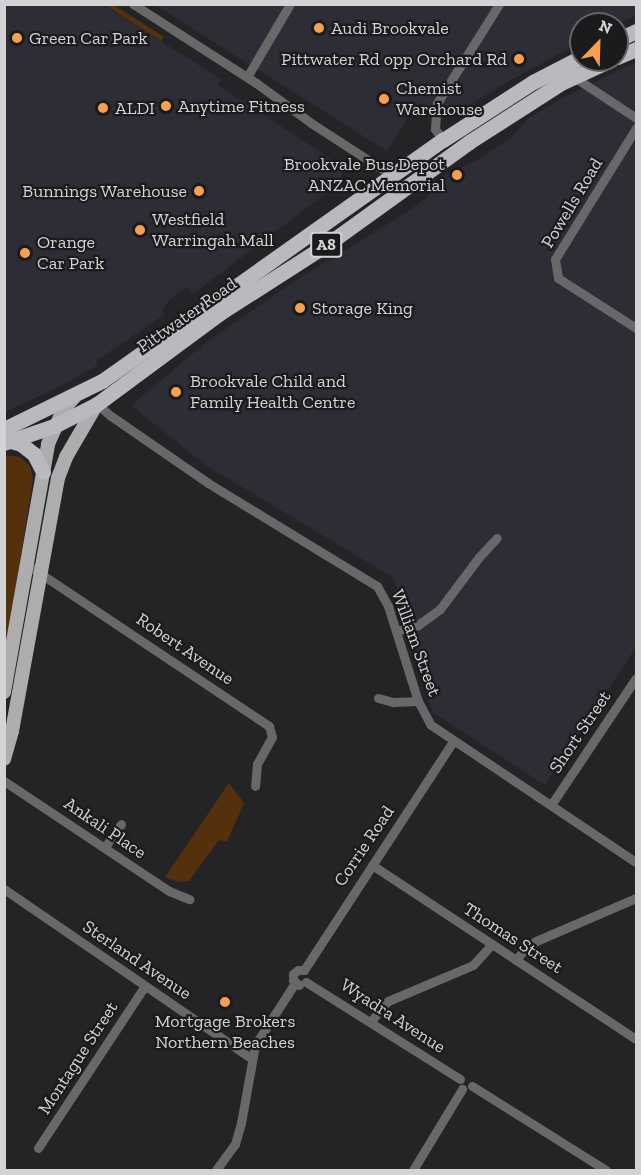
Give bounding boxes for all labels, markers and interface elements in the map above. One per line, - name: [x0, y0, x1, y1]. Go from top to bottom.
- north arrow: [569, 12, 629, 72]
- text: N: [596, 16, 615, 38]
- place label: Audi Brookvale: [331, 17, 449, 39]
- marker: Audi Brookvale: [312, 21, 326, 35]
- place label: Green Car Park: [29, 27, 148, 49]
- marker: Green Car Park: [10, 31, 24, 45]
- place label: Pittwater Rd opp Orchard Rd: [281, 48, 507, 70]
- marker: Pittwater Rd opp Orchard Rd: [512, 52, 526, 66]
- place label: Chemist Warehouse: [396, 78, 482, 121]
- marker: Chemist Warehouse: [377, 92, 391, 106]
- place label: Anytime Fitness: [178, 95, 305, 117]
- place label: ALDI: [115, 97, 155, 119]
- marker: Anytime Fitness: [159, 99, 173, 113]
- marker: ALDI: [96, 101, 110, 115]
- place label: Brookvale Bus Depot ANZAC Memorial: [284, 154, 445, 196]
- street label: Powells Road: [537, 154, 607, 252]
- marker: Brookvale Bus Depot ANZAC Memorial: [450, 168, 464, 182]
- place label: Bunnings Warehouse: [22, 180, 187, 202]
- marker: Bunnings Warehouse: [192, 184, 206, 198]
- place label: Westfield Warringah Mall: [152, 209, 274, 252]
- marker: Westfield Warringah Mall: [133, 223, 147, 237]
- place label: Orange Car Park: [37, 232, 105, 274]
- road number: A8: [310, 232, 342, 258]
- marker: Orange Car Park: [18, 246, 32, 260]
- street label: Pittwater Road: [133, 273, 241, 357]
- place label: Storage King: [312, 297, 413, 319]
- marker: Storage King: [293, 301, 307, 315]
- place label: Brookvale Child and Family Health Centre: [190, 371, 356, 413]
- marker: Brookvale Child and Family Health Centre: [167, 383, 185, 401]
- street label: William Street: [387, 587, 445, 699]
- street label: Robert Avenue: [132, 608, 238, 690]
- street label: Short Street: [545, 687, 615, 777]
- street label: Ankali Place: [60, 793, 150, 863]
- street label: Corrie Road: [329, 802, 399, 890]
- street label: Thomas Street: [459, 898, 567, 978]
- street label: Sterland Avenue: [78, 916, 196, 1004]
- street label: Wyadra Avenue: [336, 974, 450, 1058]
- marker: Mortgage Brokers Northern Beaches: [218, 995, 232, 1009]
- street label: Montague Street: [33, 997, 123, 1119]
- place label: Mortgage Brokers Northern Beaches: [155, 1011, 295, 1054]

